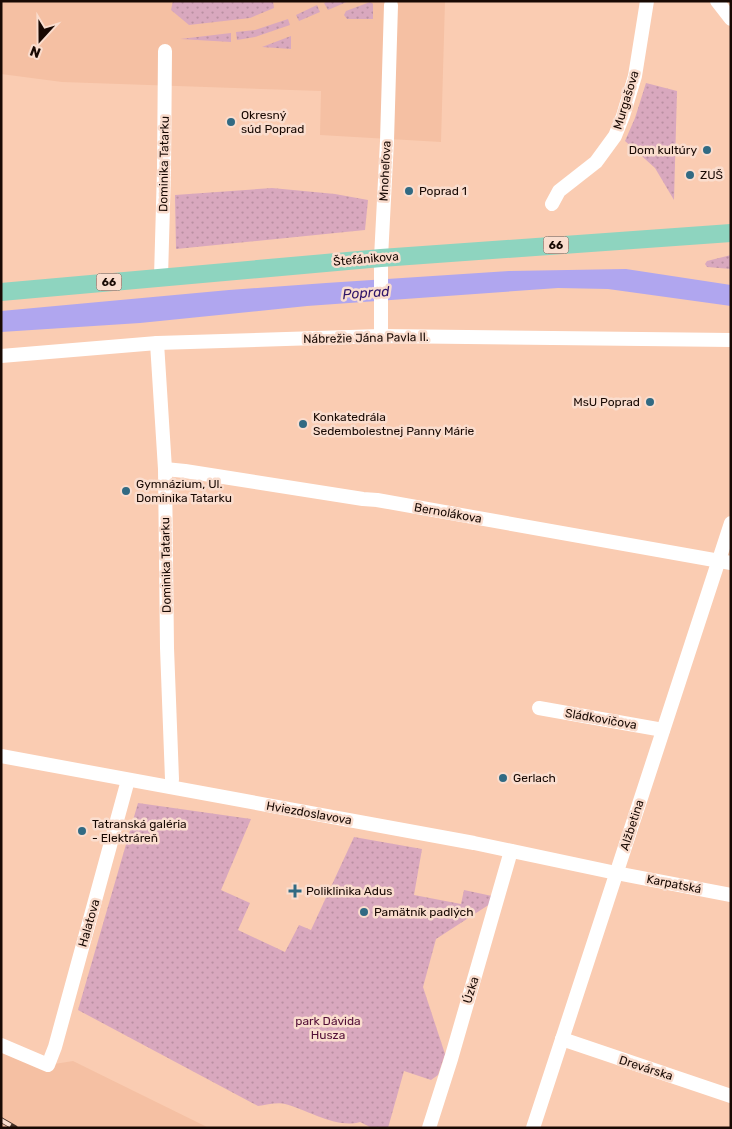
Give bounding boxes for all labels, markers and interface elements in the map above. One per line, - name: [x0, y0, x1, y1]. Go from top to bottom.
- north arrow: [15, 15, 65, 65]
- text: N: [28, 42, 43, 61]
- street label: Murgašova: [610, 69, 642, 131]
- place label: Okresný súd Poprad: [241, 108, 304, 136]
- street label: Dominika Tatarku: [156, 116, 172, 212]
- marker: Okresný súd Poprad: [225, 116, 237, 128]
- street label: Mnoheľova: [376, 140, 394, 202]
- place label: Dom kultúry: [629, 143, 697, 157]
- marker: Dom kultúry: [701, 144, 713, 156]
- place label: ZUŠ: [700, 168, 723, 182]
- marker: ZUŠ: [684, 169, 696, 181]
- place label: Poprad 1: [419, 184, 467, 198]
- marker: Poprad 1: [403, 185, 415, 197]
- road number: 66: [544, 236, 568, 254]
- street label: Štefánikova: [333, 249, 399, 269]
- road number: 66: [96, 274, 122, 290]
- water label: Poprad: [342, 283, 391, 303]
- street label: Nábrežie Jána Pavla II.: [303, 330, 429, 346]
- place label: MsU Poprad: [573, 395, 640, 409]
- marker: MsU Poprad: [644, 396, 656, 408]
- place label: Konkatedrála Sedembolestnej Panny Márie: [313, 410, 475, 438]
- marker: Konkatedrála Sedembolestnej Panny Márie: [297, 418, 309, 430]
- place label: Gymnázium, Ul. Dominika Tatarku: [136, 477, 232, 505]
- marker: Gymnázium, Ul. Dominika Tatarku: [120, 485, 132, 497]
- street label: Bernolákova: [413, 500, 483, 526]
- street label: Dominika Tatarku: [158, 517, 174, 613]
- street label: Sládkovičova: [564, 706, 638, 732]
- place label: Gerlach: [513, 771, 556, 785]
- marker: Gerlach: [497, 772, 509, 784]
- street label: Alžbetina: [617, 798, 647, 852]
- street label: Hviezdoslavova: [265, 799, 353, 827]
- place label: Tatranská galéria - Elektráreň: [92, 817, 187, 845]
- marker: Tatranská galéria - Elektráreň: [76, 825, 88, 837]
- street label: Karpatská: [645, 872, 703, 896]
- marker: Poliklinika Adus: [288, 884, 302, 898]
- place label: Poliklinika Adus: [306, 884, 392, 898]
- street label: Halatova: [76, 897, 102, 949]
- place label: Pamätník padlých: [374, 905, 474, 919]
- marker: Pamätník padlých: [358, 906, 370, 918]
- street label: Úzka: [460, 975, 482, 1005]
- park label: park Dávida Husza: [295, 1014, 361, 1042]
- street label: Drevárska: [617, 1053, 675, 1083]

